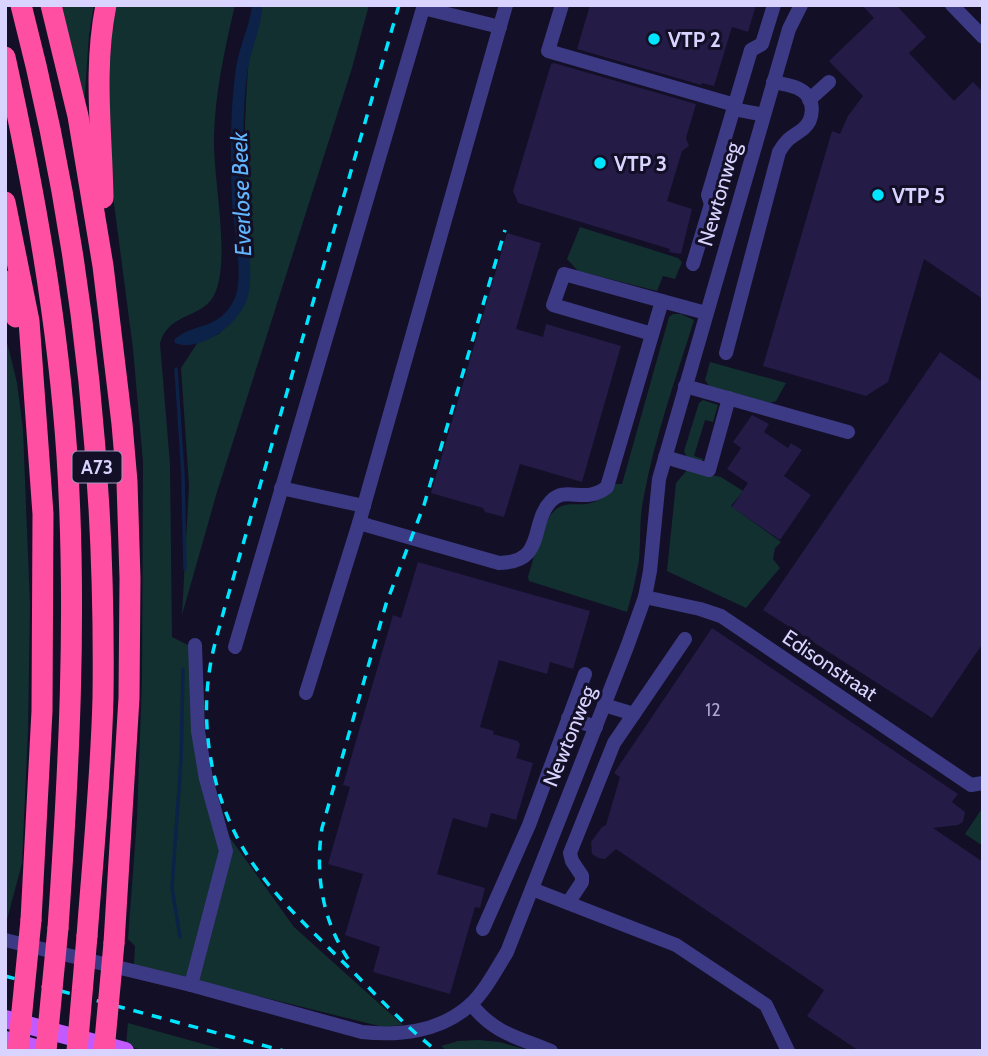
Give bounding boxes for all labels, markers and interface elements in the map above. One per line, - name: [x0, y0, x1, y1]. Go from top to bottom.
- place label: VTP 2: [668, 27, 721, 52]
- marker: VTP 2: [646, 31, 662, 47]
- water label: Everlose Beek: [225, 130, 257, 257]
- street label: Newtonweg: [692, 139, 746, 249]
- place label: VTP 3: [614, 151, 667, 176]
- marker: VTP 3: [592, 155, 608, 171]
- place label: VTP 5: [892, 183, 945, 208]
- marker: VTP 5: [870, 187, 886, 203]
- road number: A73: [72, 452, 122, 482]
- street label: Edisonstraat: [778, 624, 882, 706]
- street label: Newtonweg: [537, 681, 601, 790]
- house number: 12: [705, 699, 721, 721]

